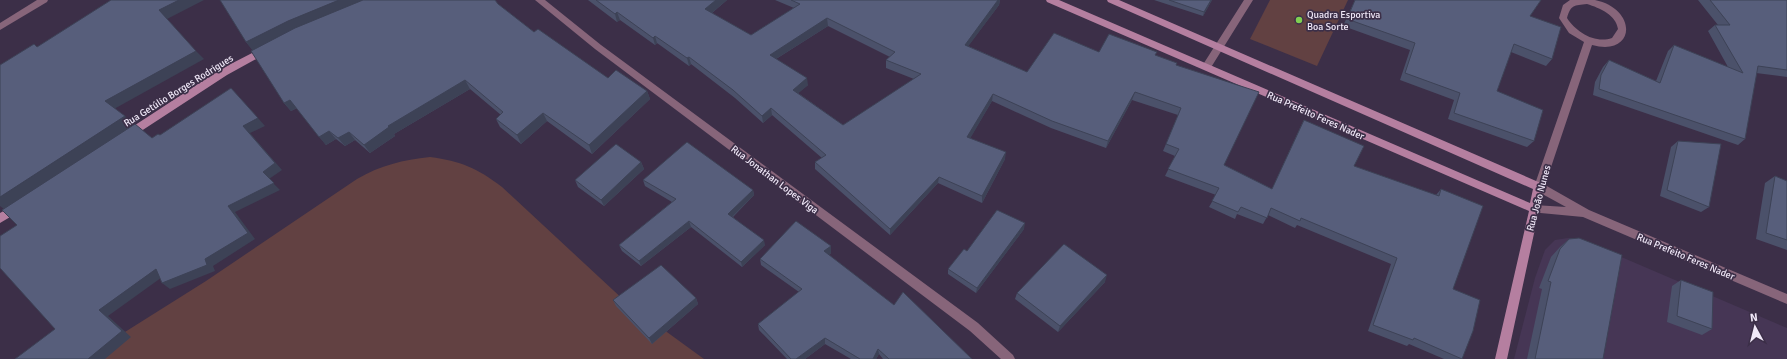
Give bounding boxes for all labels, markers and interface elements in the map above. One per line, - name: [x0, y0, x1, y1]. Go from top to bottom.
- place label: Quadra Esportiva Boa Sorte: [1307, 9, 1380, 33]
- marker: Quadra Esportiva Boa Sorte: [1294, 15, 1304, 25]
- street label: Rua Getúlio Borges Rodrigues: [122, 52, 236, 129]
- street label: Rua Prefeito Feres Nader: [1265, 89, 1366, 143]
- street label: Rua Jonathan Lopes Viga: [728, 143, 820, 217]
- street label: Rua João Nunes: [1524, 163, 1554, 233]
- street label: Rua Prefeito Feres Nader: [1635, 231, 1737, 283]
- north arrow: [1735, 307, 1775, 347]
- text: N: [1749, 311, 1758, 324]

